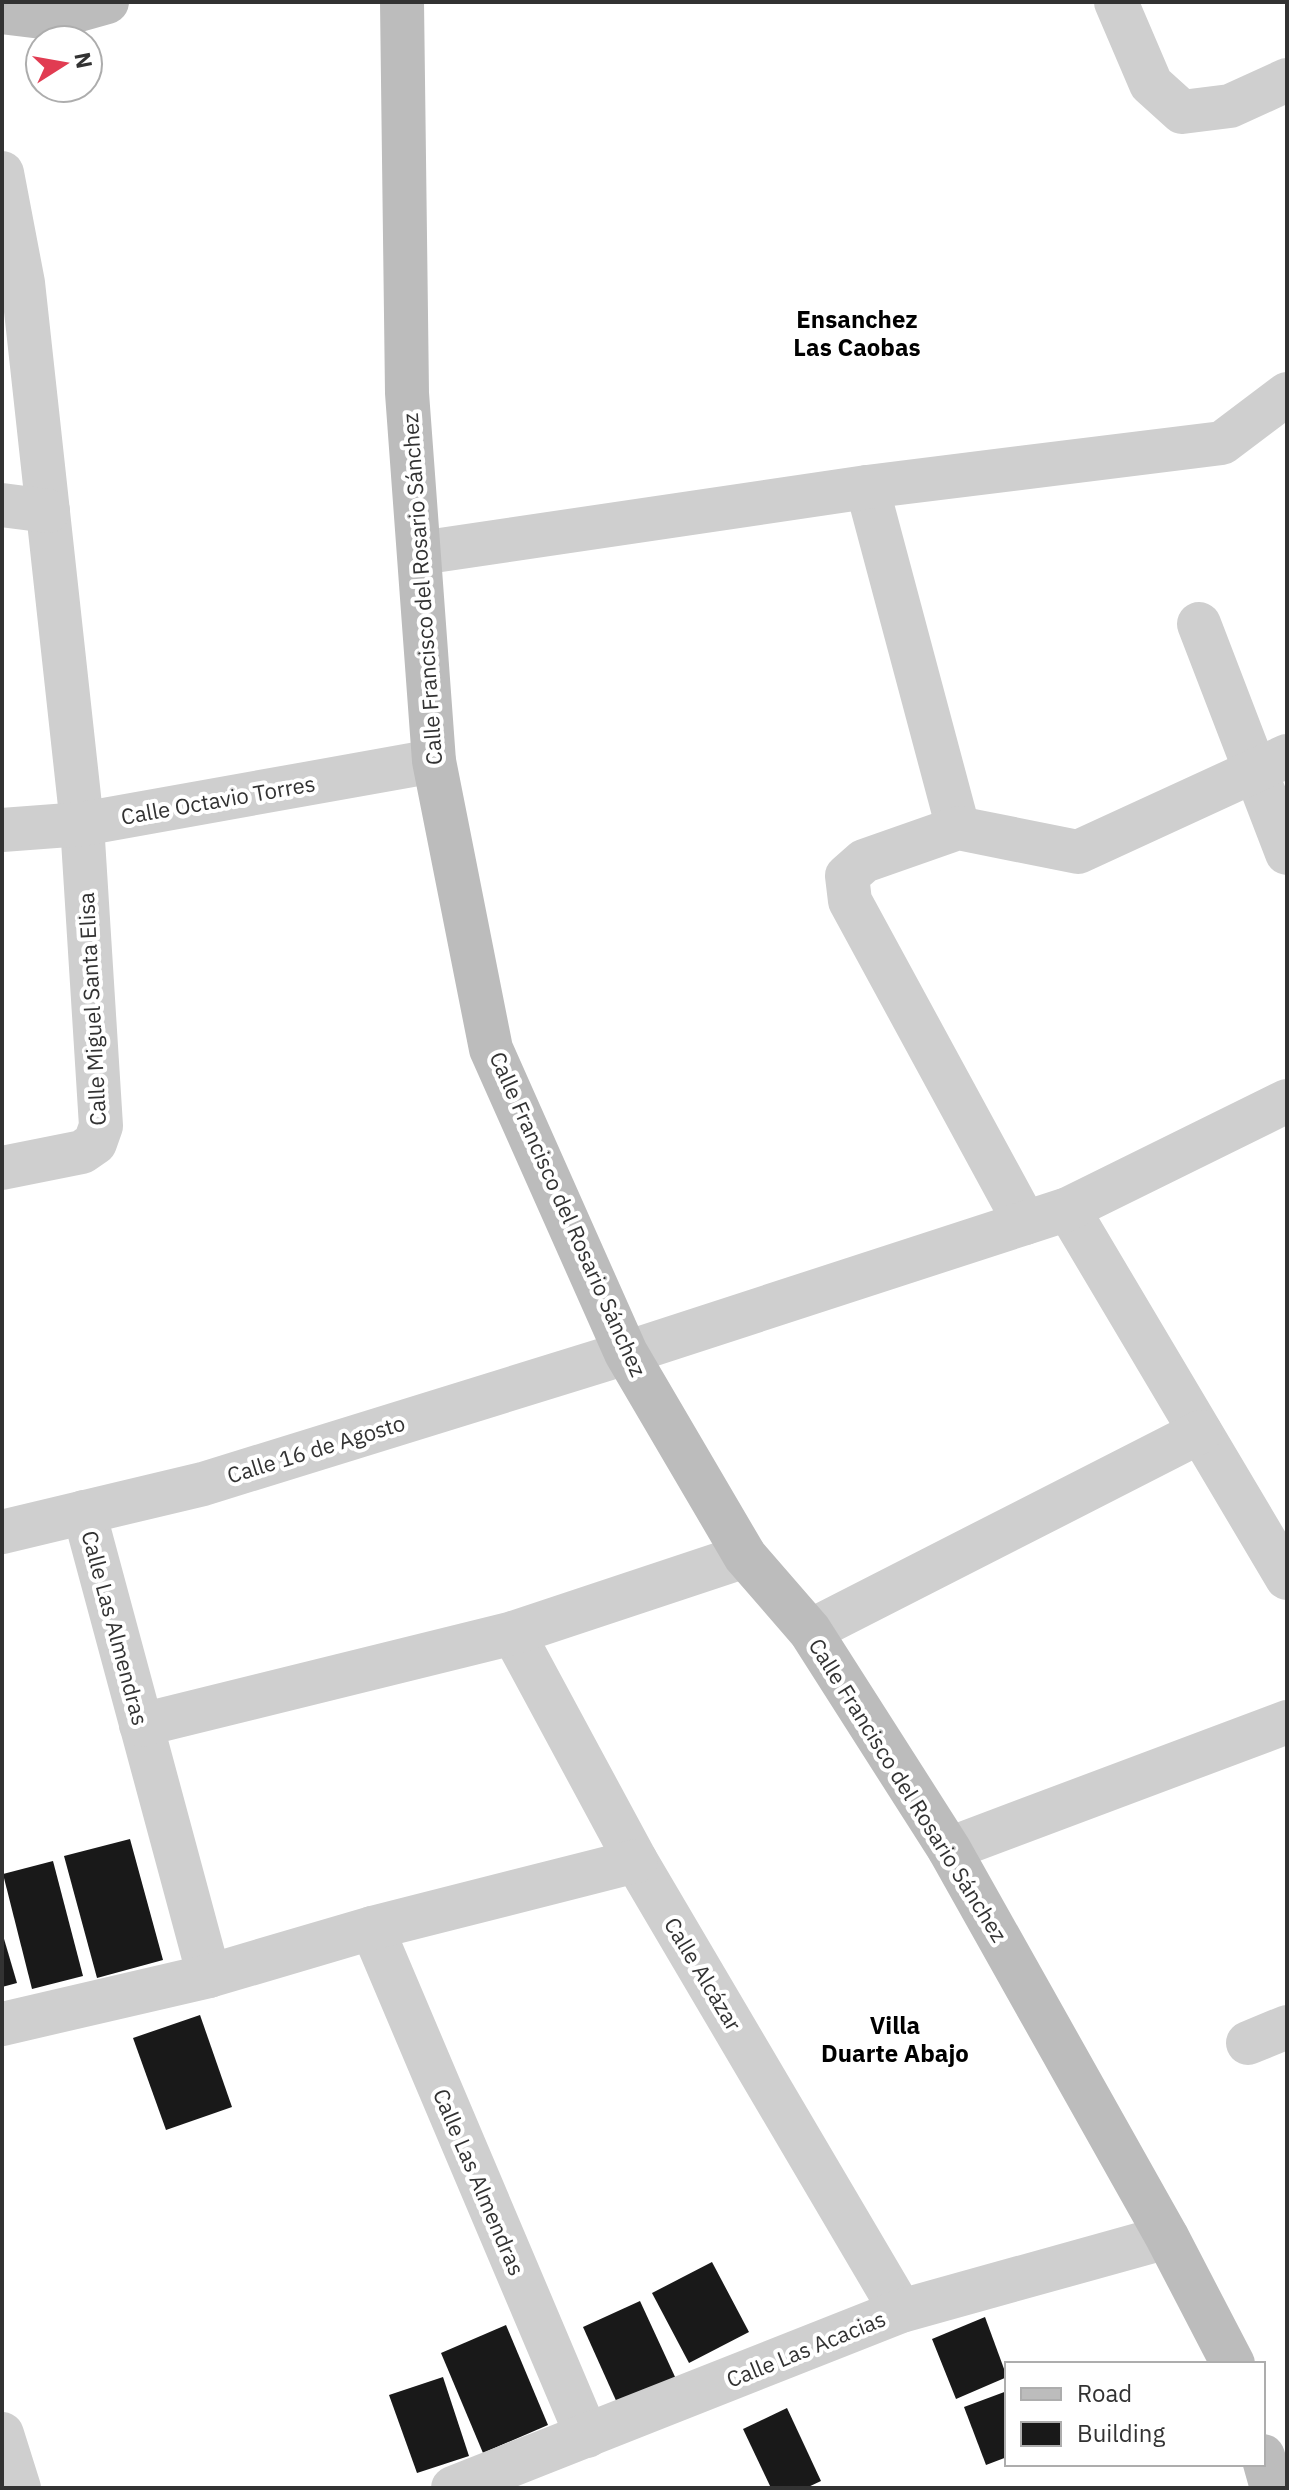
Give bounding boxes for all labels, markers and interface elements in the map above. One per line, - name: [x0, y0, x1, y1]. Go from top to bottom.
- north arrow: [24, 24, 104, 104]
- text: N: [68, 49, 100, 71]
- district label: Ensanchez Las Caobas: [793, 303, 921, 363]
- street label: Calle Francisco del Rosario Sánchez: [395, 412, 448, 766]
- street label: Calle Octavio Torres: [119, 768, 317, 831]
- street label: Calle Miguel Santa Elisa: [71, 891, 112, 1126]
- street label: Calle Francisco del Rosario Sánchez: [483, 1047, 653, 1381]
- street label: Calle 16 de Agosto: [223, 1408, 408, 1489]
- street label: Calle Las Almendras: [76, 1527, 155, 1728]
- street label: Calle Francisco del Rosario Sánchez: [803, 1632, 1014, 1947]
- street label: Calle Alcázar: [658, 1912, 749, 2036]
- district label: Villa Duarte Abajo: [821, 2009, 969, 2069]
- street label: Calle Las Almendras: [427, 2084, 532, 2280]
- street label: Calle Las Acacias: [722, 2303, 890, 2394]
- legend: [1005, 2362, 1265, 2466]
- text: Road: [1077, 2377, 1132, 2409]
- text: Building: [1077, 2417, 1165, 2449]

